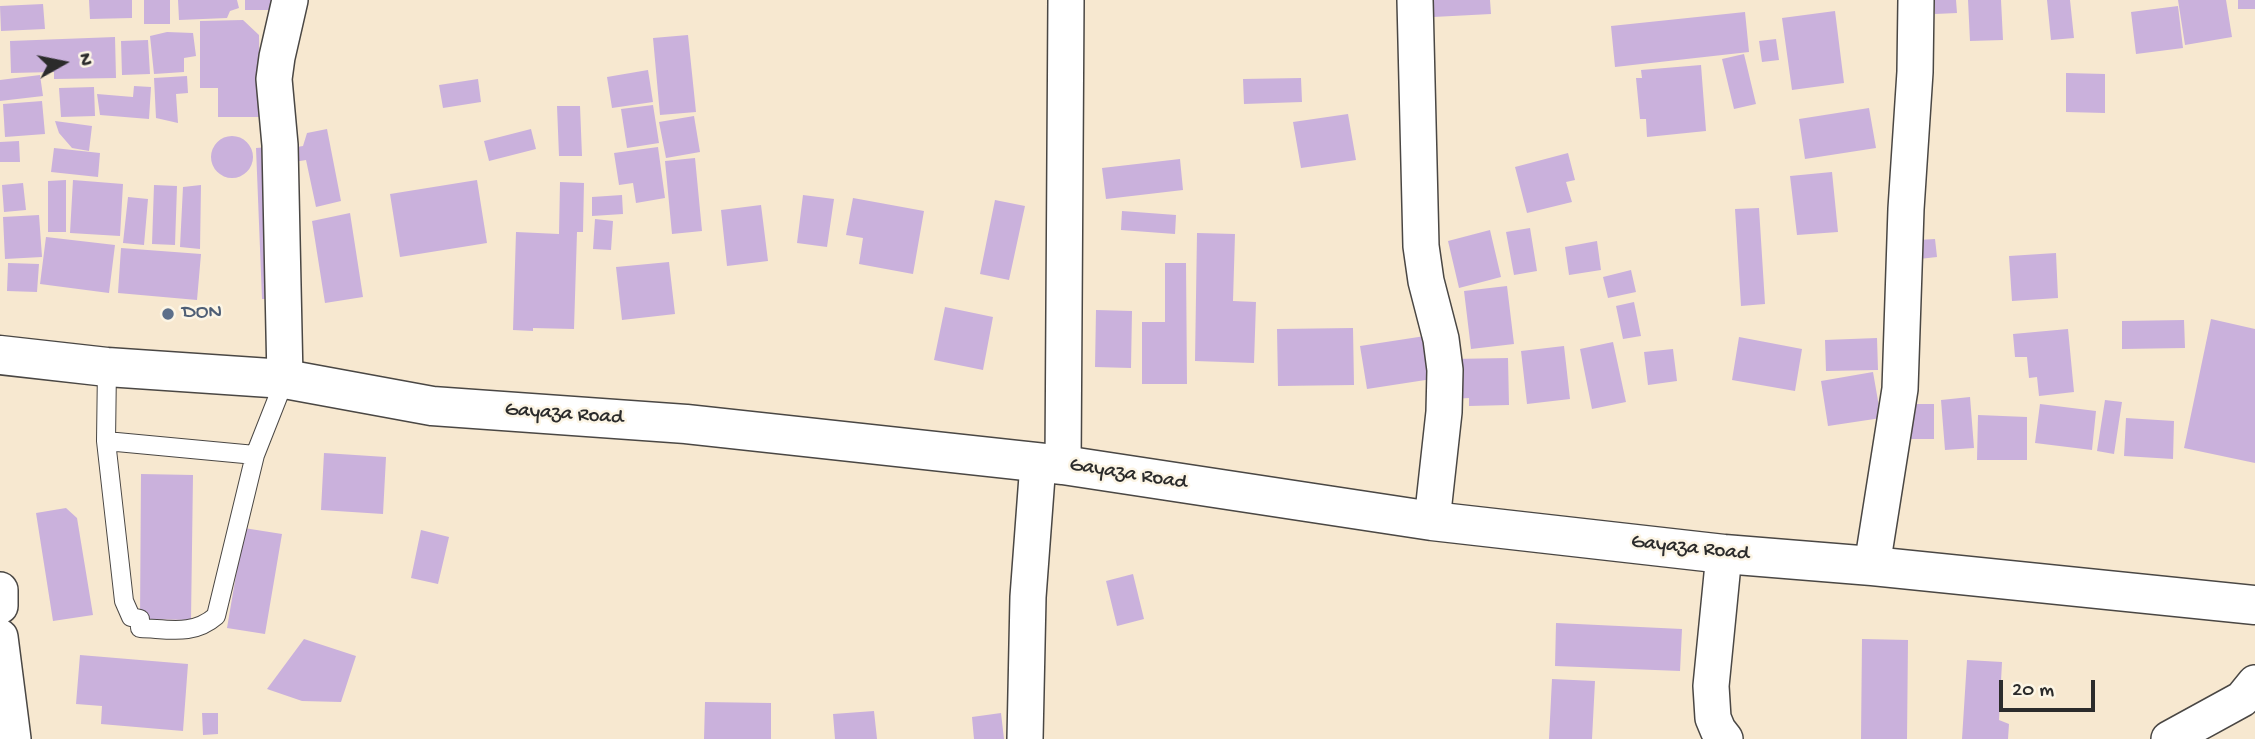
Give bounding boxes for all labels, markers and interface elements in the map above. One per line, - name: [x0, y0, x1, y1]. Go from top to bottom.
- north arrow: [28, 28, 98, 98]
- text: N: [72, 52, 97, 68]
- place label: DON: [182, 301, 222, 327]
- marker: DON: [160, 306, 176, 322]
- street label: Gayaza Road: [504, 398, 624, 432]
- street label: Gayaza Road: [1067, 453, 1189, 497]
- street label: Gayaza Road: [1630, 530, 1750, 568]
- scale bar: [2003, 666, 2099, 710]
- text: 20 m: [2012, 679, 2054, 704]

